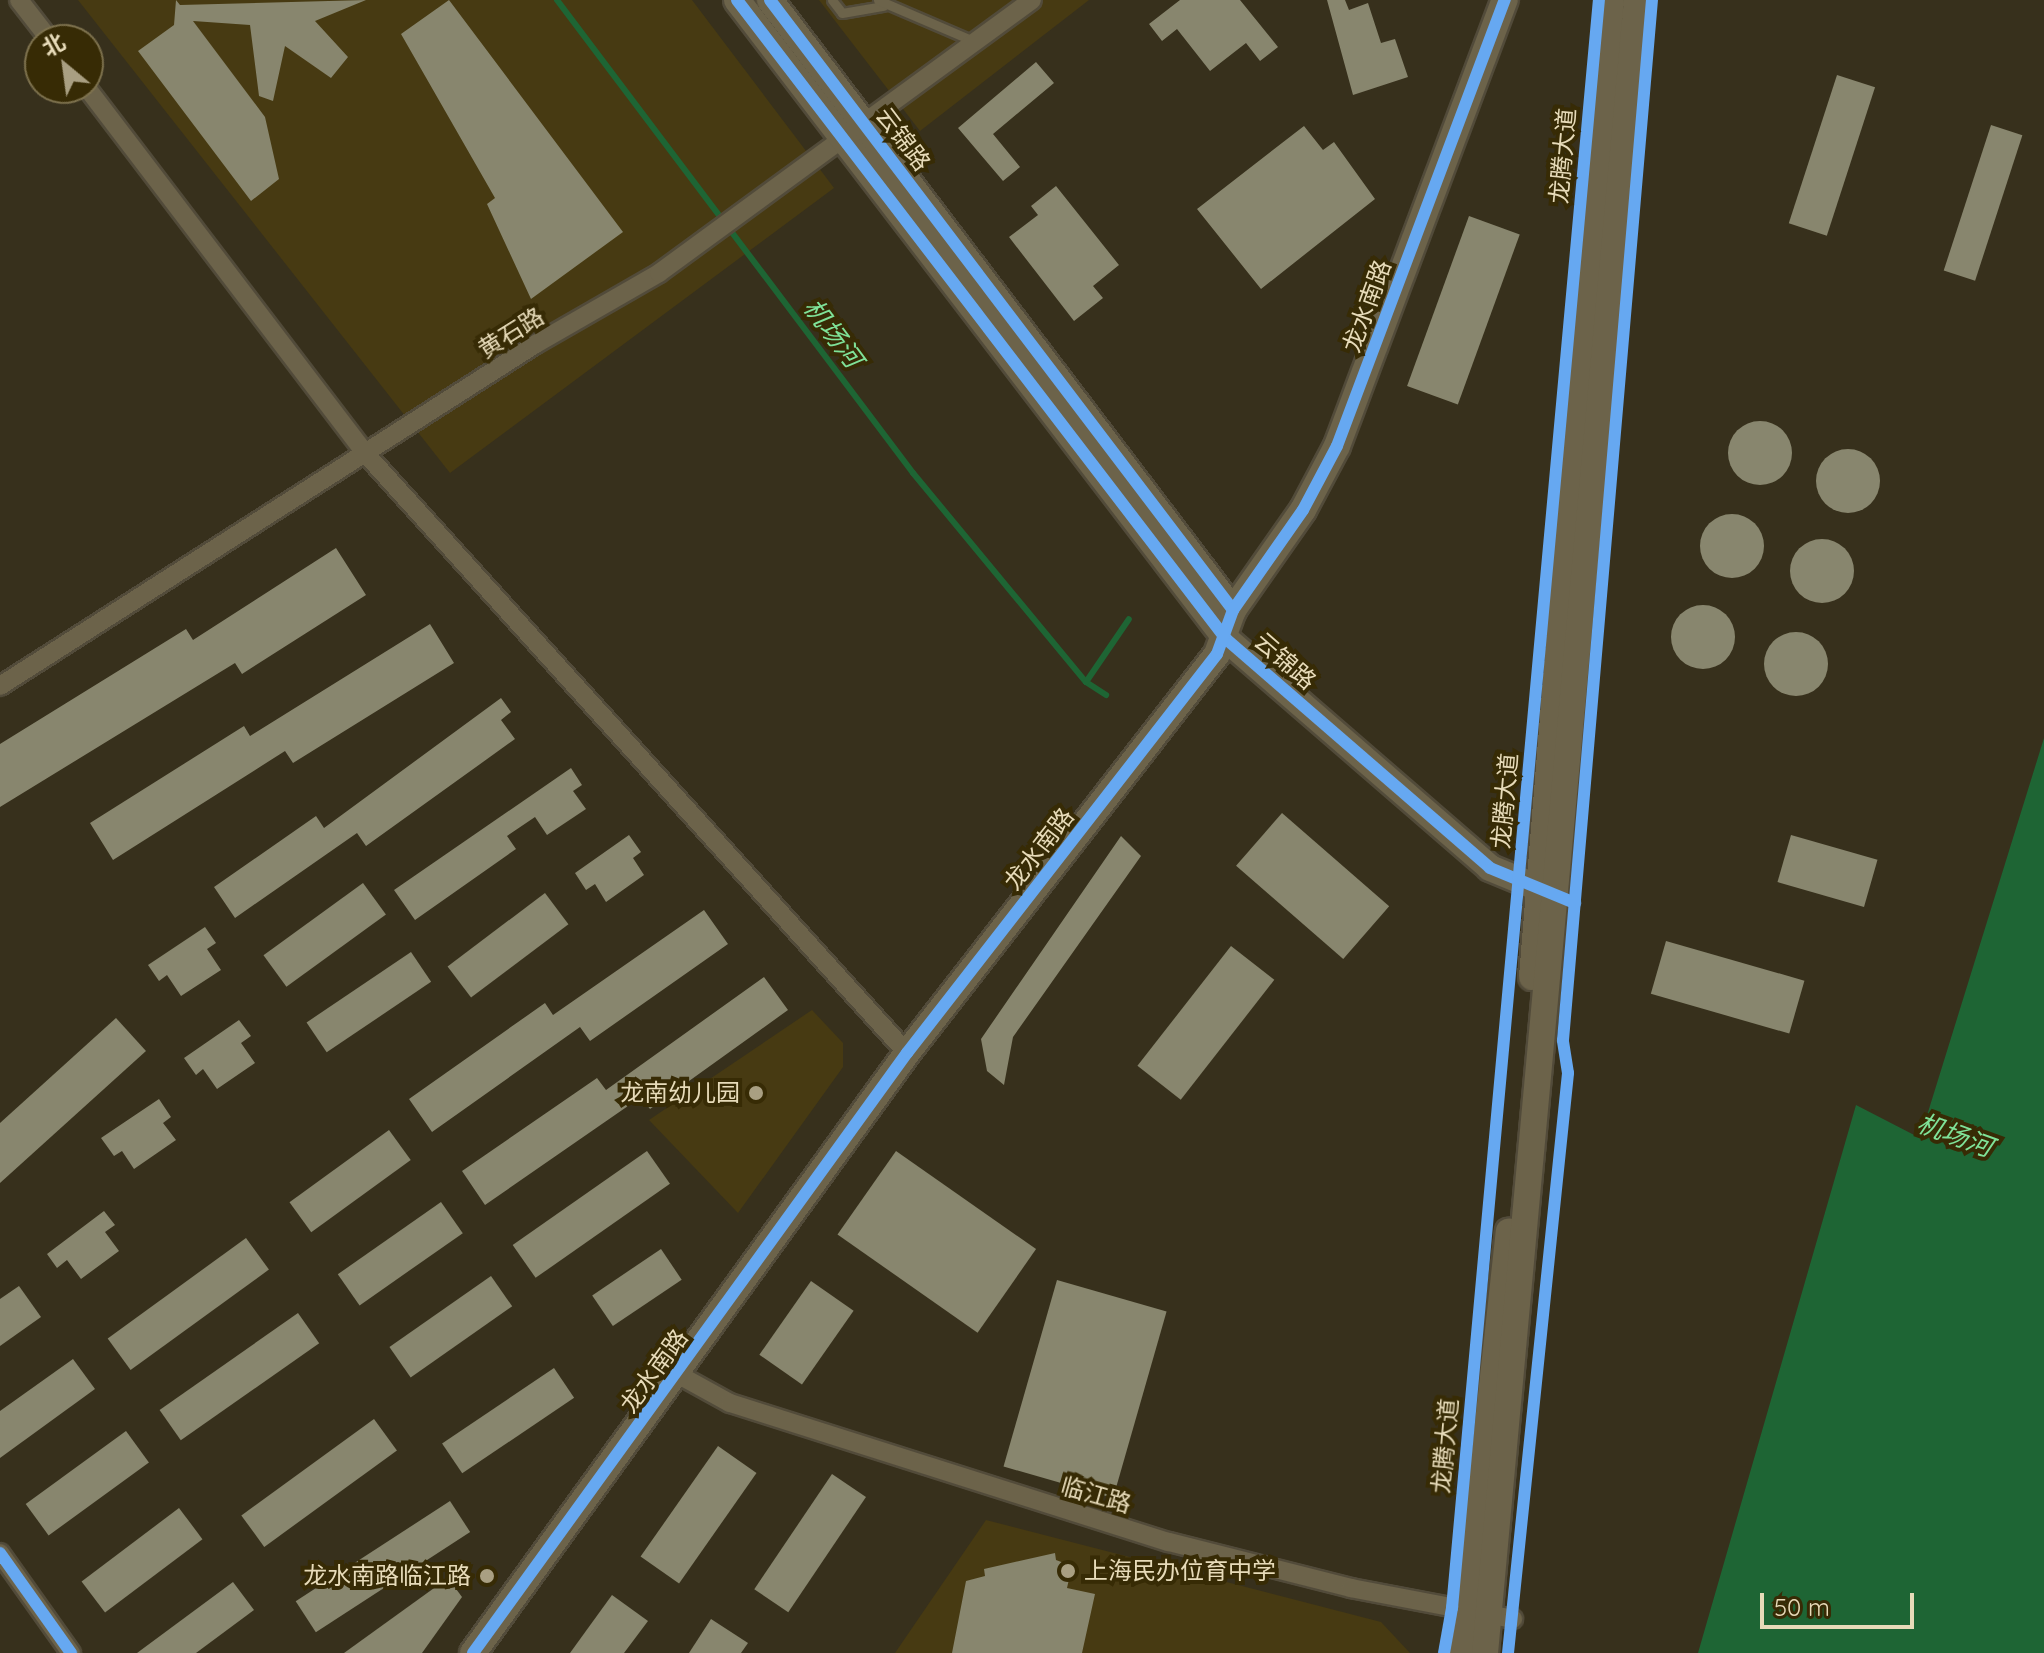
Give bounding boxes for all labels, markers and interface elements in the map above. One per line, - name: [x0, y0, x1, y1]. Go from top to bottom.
- north arrow: [24, 24, 104, 104]
- text: 北: [37, 27, 70, 62]
- street label: 云锦路: [870, 102, 936, 176]
- street label: 龙腾大道: [1544, 107, 1582, 205]
- street label: 龙水南路: [1337, 256, 1397, 356]
- water label: 机场河: [797, 292, 869, 374]
- street label: 黄石路: [473, 302, 549, 364]
- street label: 云锦路: [1248, 627, 1322, 695]
- street label: 龙腾大道: [1486, 752, 1524, 850]
- street label: 龙水南路: [998, 802, 1080, 896]
- place label: 龙南幼儿园: [620, 1079, 740, 1107]
- marker: 龙南幼儿园: [747, 1084, 765, 1102]
- water label: 机场河: [1913, 1107, 1997, 1163]
- street label: 龙水南路: [614, 1324, 694, 1418]
- street label: 龙腾大道: [1426, 1397, 1464, 1495]
- street label: 临江路: [1057, 1471, 1135, 1519]
- place label: 上海民办位育中学: [1084, 1557, 1276, 1585]
- place label: 龙水南路临江路: [303, 1562, 471, 1590]
- marker: 上海民办位育中学: [1059, 1562, 1077, 1580]
- marker: 龙水南路临江路: [478, 1567, 496, 1585]
- scale bar: [1764, 1577, 1918, 1627]
- text: 50 m: [1774, 1592, 1830, 1622]

